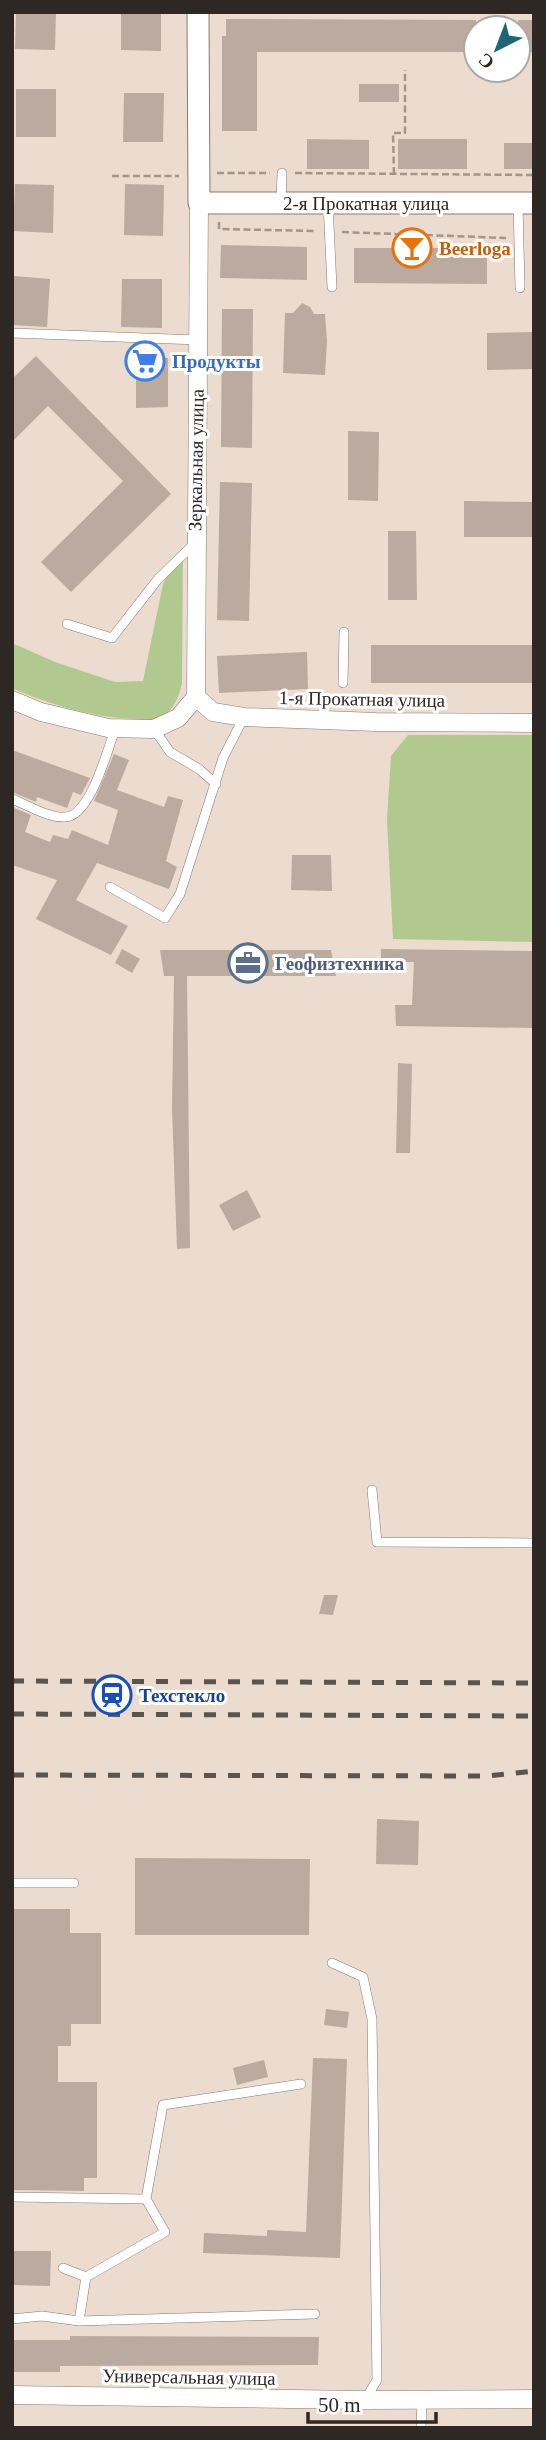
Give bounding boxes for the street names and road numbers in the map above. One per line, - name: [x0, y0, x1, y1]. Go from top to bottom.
- street label: 2-я Прокатная улица: [283, 193, 450, 214]
- street label: Зеркальная улица: [184, 388, 208, 531]
- street label: 1-я Прокатная улица: [279, 687, 446, 711]
- street label: Универсальная улица: [102, 2365, 276, 2389]

